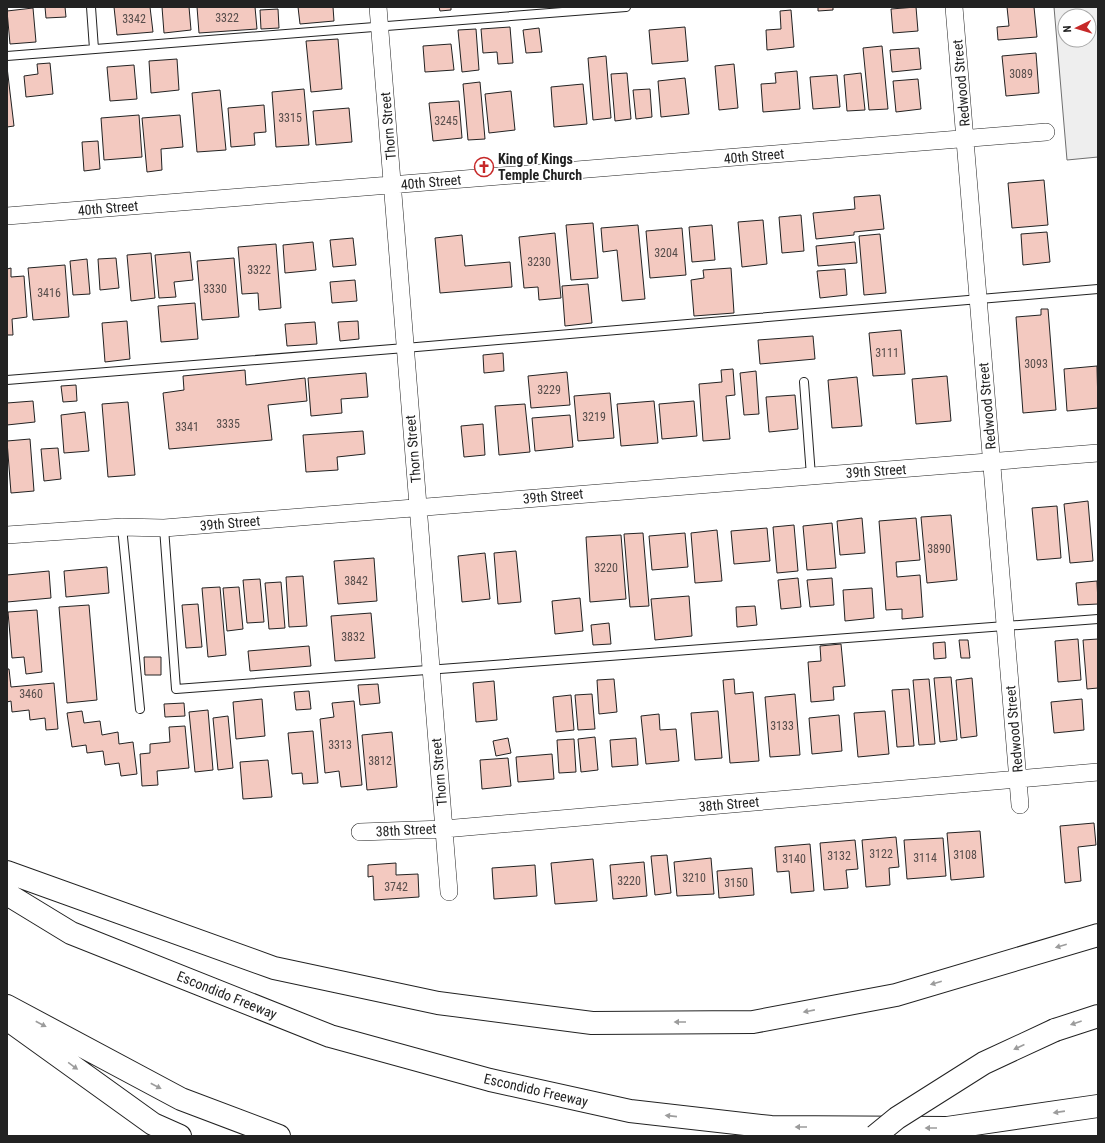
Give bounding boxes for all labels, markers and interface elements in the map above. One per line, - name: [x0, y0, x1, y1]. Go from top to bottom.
- north arrow: [1057, 8, 1097, 48]
- house number: 3322: [215, 11, 239, 25]
- house number: 3342: [122, 12, 146, 26]
- text: N: [1061, 25, 1074, 33]
- street label: Redwood Street: [949, 39, 973, 127]
- house number: 3089: [1009, 67, 1033, 81]
- street label: Thorn Street: [377, 91, 399, 161]
- house number: 3315: [278, 111, 302, 125]
- house number: 3245: [434, 114, 458, 128]
- street label: 40th Street: [723, 145, 785, 167]
- place label: King of Kings Temple Church: [498, 151, 582, 183]
- church icon: King of Kings Temple Church: [473, 156, 495, 178]
- street label: 40th Street: [400, 171, 462, 193]
- street label: 40th Street: [77, 197, 139, 219]
- house number: 3204: [654, 246, 678, 260]
- house number: 3230: [527, 255, 551, 269]
- house number: 3322: [247, 263, 271, 277]
- house number: 3330: [203, 282, 227, 296]
- house number: 3416: [37, 286, 61, 300]
- house number: 3111: [875, 346, 899, 360]
- house number: 3093: [1024, 357, 1048, 371]
- street label: Redwood Street: [975, 362, 999, 450]
- house number: 3229: [537, 383, 561, 397]
- house number: 3219: [582, 410, 606, 424]
- street label: Thorn Street: [402, 414, 424, 484]
- house number: 3335: [216, 417, 240, 431]
- house number: 3341: [175, 420, 199, 434]
- street label: 39th Street: [845, 461, 907, 481]
- street label: 39th Street: [522, 485, 584, 507]
- street label: 39th Street: [199, 512, 261, 534]
- house number: 3890: [927, 542, 951, 556]
- house number: 3220: [594, 561, 618, 575]
- house number: 3842: [344, 574, 368, 588]
- house number: 3832: [341, 630, 365, 644]
- street label: Redwood Street: [1002, 685, 1026, 773]
- house number: 3460: [19, 687, 43, 701]
- house number: 3133: [770, 719, 794, 733]
- street label: Thorn Street: [428, 737, 450, 807]
- house number: 3313: [328, 738, 352, 752]
- house number: 3812: [368, 754, 392, 768]
- street label: 38th Street: [698, 793, 760, 815]
- street label: 38th Street: [375, 820, 437, 840]
- house number: 3122: [869, 847, 893, 861]
- house number: 3108: [953, 848, 977, 862]
- house number: 3132: [827, 849, 851, 863]
- house number: 3114: [913, 851, 937, 865]
- house number: 3140: [782, 852, 806, 866]
- house number: 3210: [682, 871, 706, 885]
- house number: 3220: [617, 874, 641, 888]
- house number: 3150: [724, 876, 748, 890]
- house number: 3742: [384, 880, 408, 894]
- one-way arrow: [1054, 943, 1066, 949]
- street label: Escondido Freeway: [175, 968, 279, 1022]
- one-way arrow: [930, 980, 942, 986]
- one-way arrow: [803, 1008, 815, 1014]
- one-way arrow: [673, 1019, 686, 1025]
- one-way arrow: [1070, 1020, 1082, 1026]
- one-way arrow: [36, 1021, 47, 1028]
- one-way arrow: [1014, 1044, 1025, 1050]
- one-way arrow: [67, 1062, 78, 1071]
- street label: Escondido Freeway: [482, 1070, 590, 1110]
- one-way arrow: [150, 1083, 162, 1089]
- one-way arrow: [1053, 1109, 1066, 1115]
- one-way arrow: [665, 1113, 677, 1119]
- one-way arrow: [794, 1124, 807, 1130]
- one-way arrow: [924, 1125, 937, 1131]

